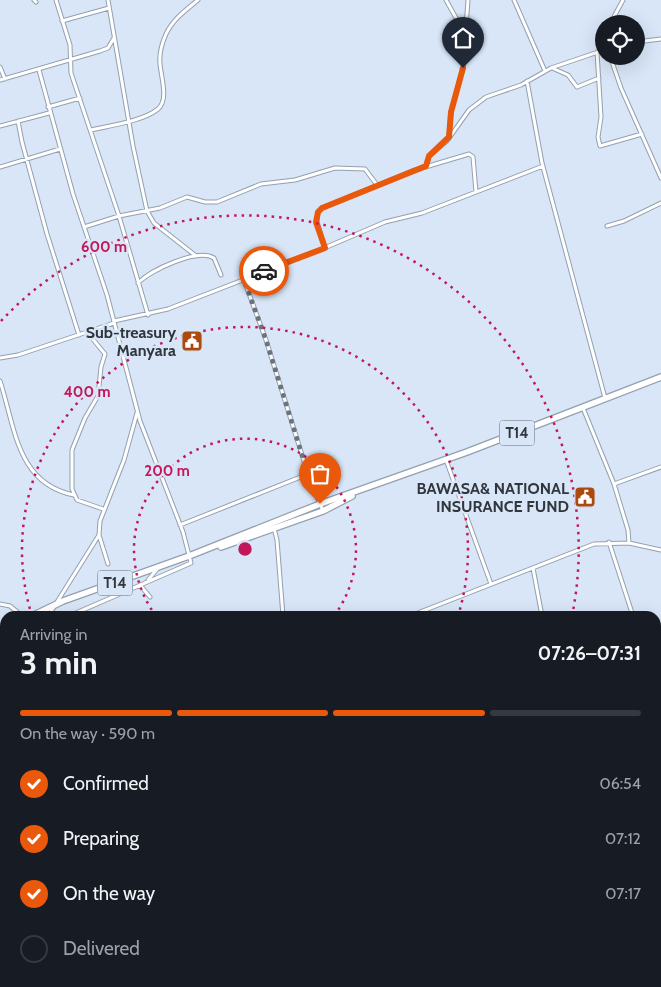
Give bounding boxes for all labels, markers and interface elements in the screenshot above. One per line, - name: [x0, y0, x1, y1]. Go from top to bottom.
- map controls: [595, 15, 645, 65]
- button: locate: [595, 15, 645, 65]
- pin: [442, 17, 484, 68]
- icon: home: [449, 24, 477, 52]
- text: 600 m: [81, 238, 127, 256]
- courier: [239, 246, 289, 296]
- icon: car: [250, 257, 278, 285]
- place label: Sub-treasury Manyara: [86, 323, 176, 360]
- public building icon: Sub-treasury Manyara: [180, 329, 204, 353]
- text: 400 m: [64, 383, 110, 401]
- road number: T14: [500, 420, 534, 446]
- pin: [299, 453, 341, 504]
- icon: bag: [306, 460, 334, 488]
- text: 200 m: [144, 462, 190, 480]
- place label: BAWASA& NATIONAL INSURANCE FUND: [417, 479, 569, 516]
- public building icon: BAWASA& NATIONAL INSURANCE FUND: [573, 485, 597, 509]
- centre of rings: [236, 540, 254, 558]
- road number: T14: [98, 570, 132, 596]
- text: Arriving in: [20, 625, 87, 644]
- text: 07:26–07:31: [538, 642, 641, 665]
- text: 3 min: [20, 643, 98, 682]
- text: On the way · 590 m: [20, 724, 155, 743]
- icon: check: [20, 770, 48, 798]
- text: Confirmed: [63, 772, 149, 795]
- text: 06:54: [600, 774, 641, 793]
- icon: check: [20, 825, 48, 853]
- text: Preparing: [63, 827, 139, 850]
- text: 07:12: [605, 829, 641, 848]
- icon: check: [20, 880, 48, 908]
- text: On the way: [63, 882, 155, 905]
- text: 07:17: [605, 884, 641, 903]
- text: Delivered: [63, 937, 140, 960]

